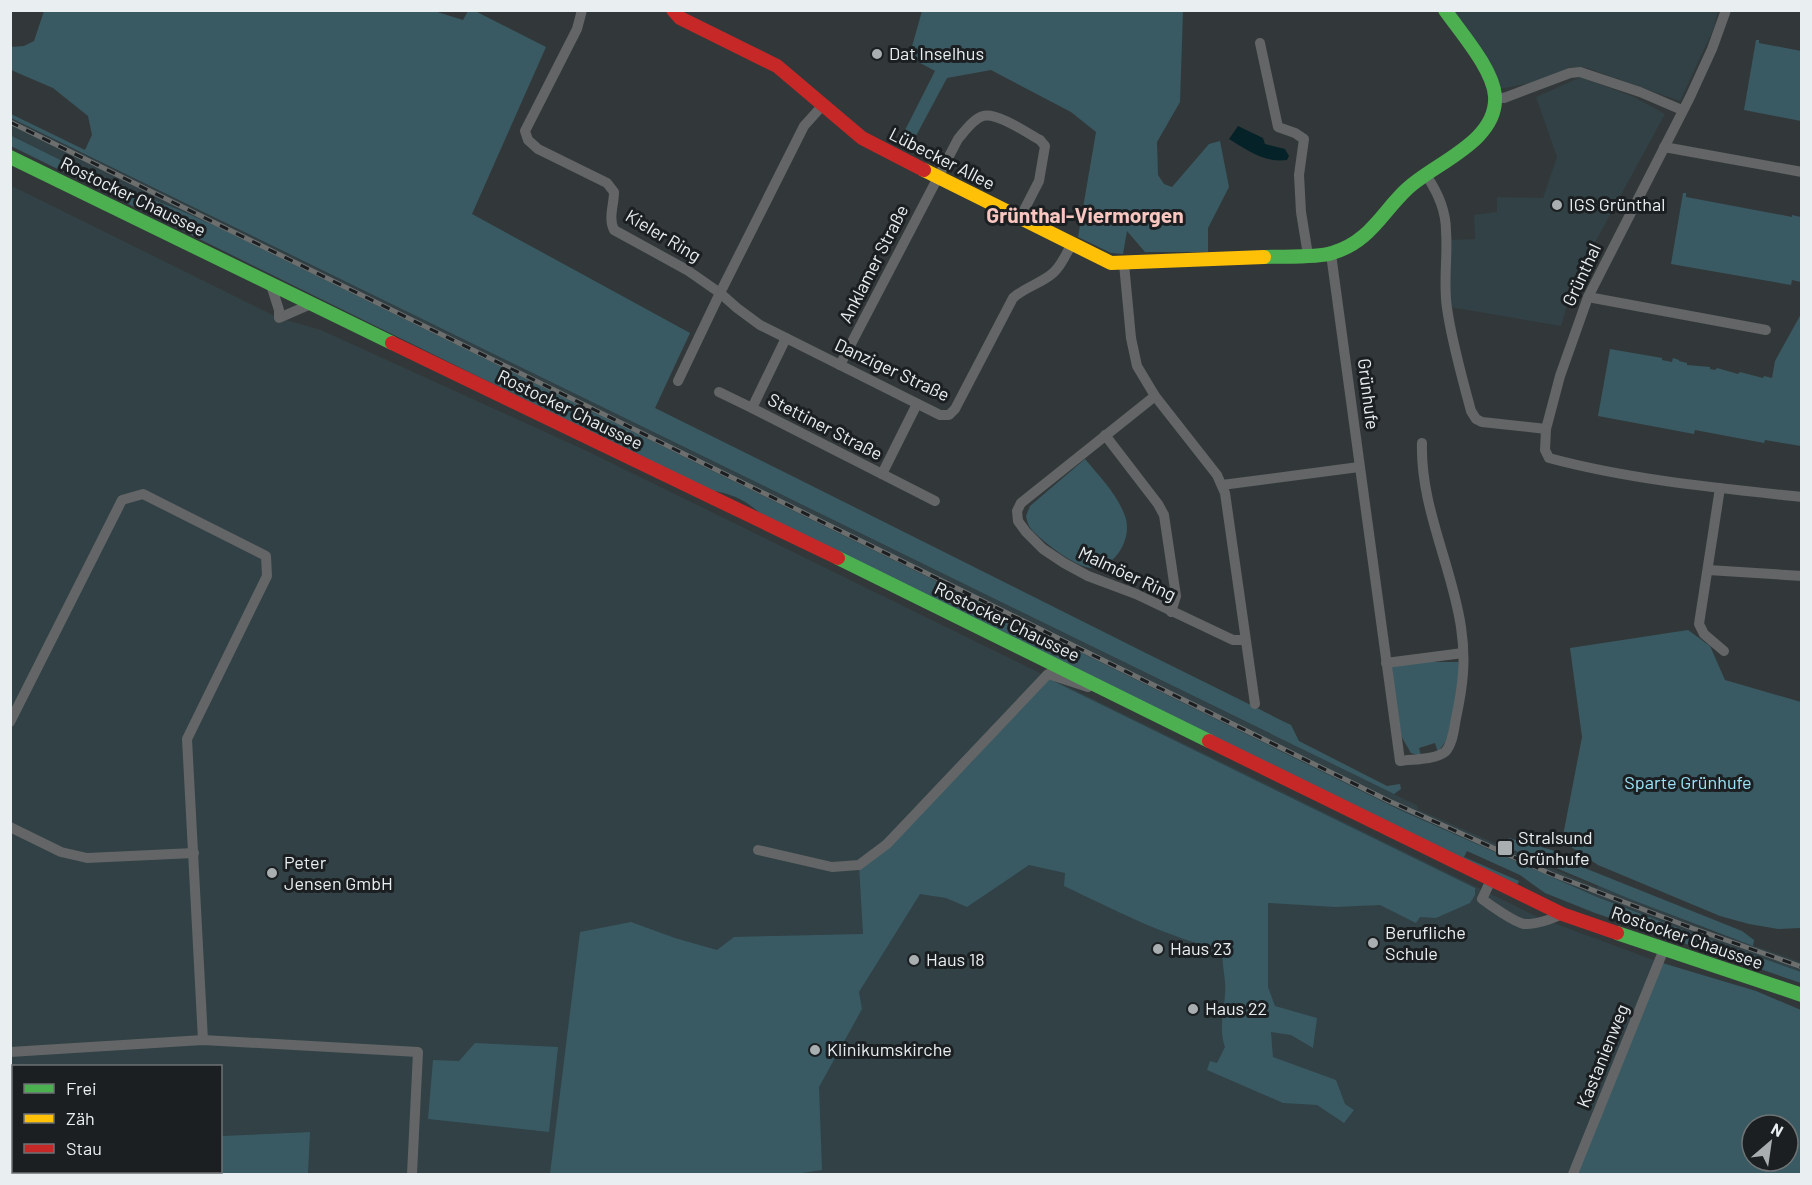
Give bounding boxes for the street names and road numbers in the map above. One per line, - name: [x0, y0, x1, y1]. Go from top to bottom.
- street label: Lübecker Allee: [886, 122, 999, 194]
- street label: Rostocker Chaussee: [57, 151, 210, 241]
- street label: Anklamer Straße: [834, 201, 912, 326]
- street label: Kieler Ring: [622, 204, 705, 266]
- street label: Grünthal: [1557, 240, 1605, 309]
- street label: Danziger Straße: [831, 333, 953, 405]
- street label: Grünhufe: [1354, 357, 1384, 431]
- street label: Rostocker Chaussee: [494, 364, 647, 454]
- street label: Stettiner Straße: [764, 388, 886, 464]
- street label: Malmöer Ring: [1075, 541, 1180, 605]
- street label: Rostocker Chaussee: [931, 576, 1084, 666]
- street label: Rostocker Chaussee: [1609, 901, 1766, 973]
- street label: Kastanienweg: [1571, 1001, 1633, 1111]

